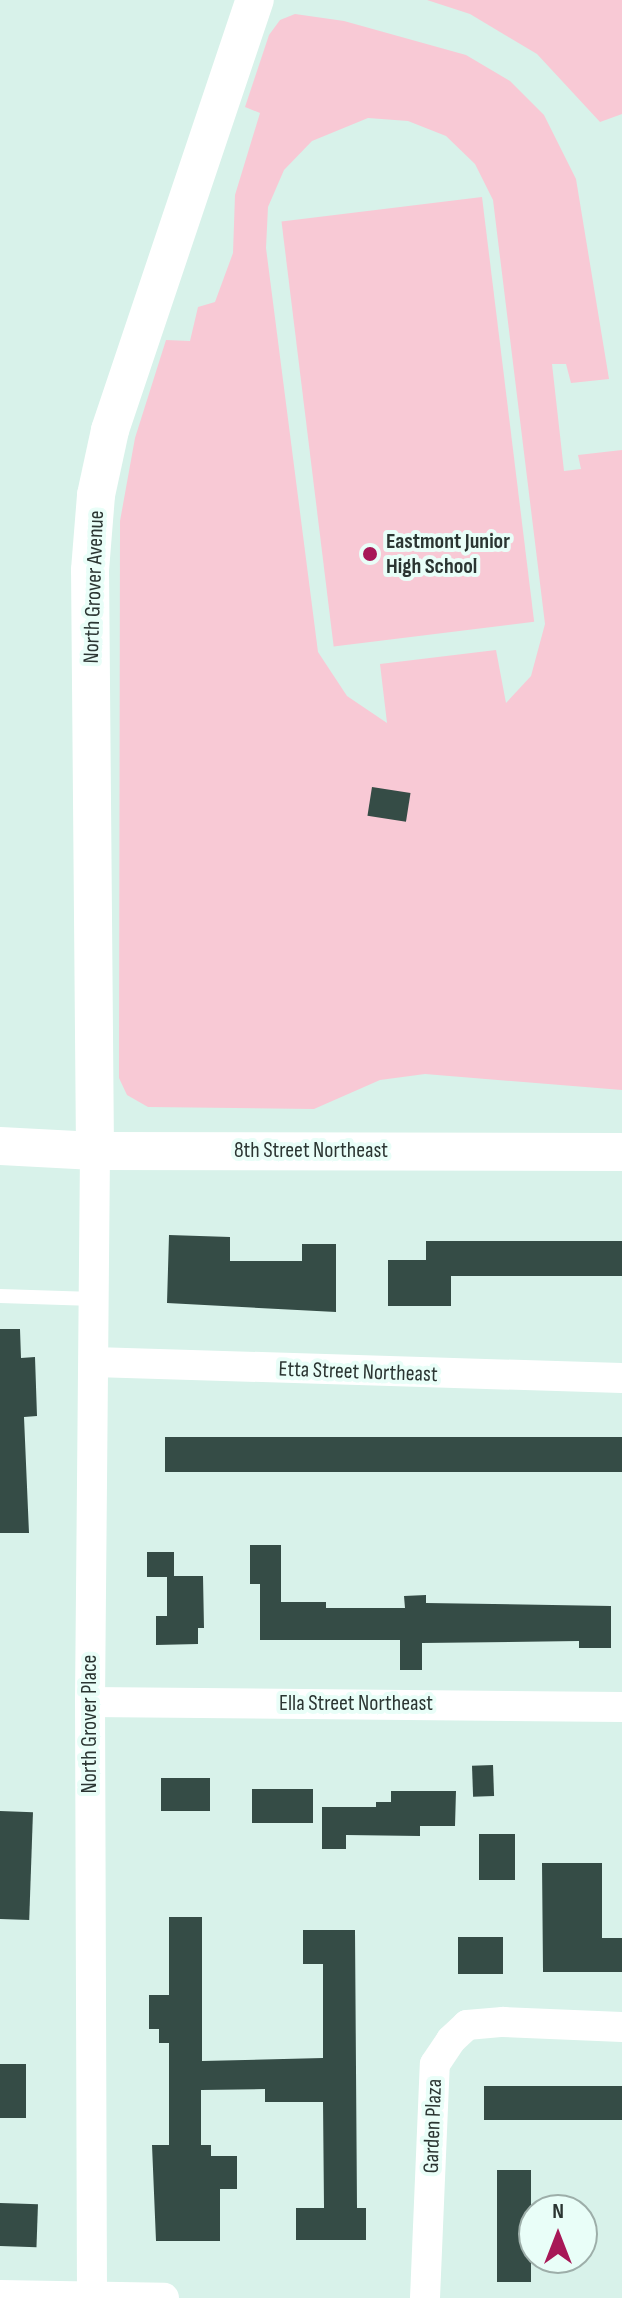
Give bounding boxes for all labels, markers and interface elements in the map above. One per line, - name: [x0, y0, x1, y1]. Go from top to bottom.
- street label: North Grover Avenue: [78, 510, 110, 664]
- place label: Eastmont Junior High School: [386, 528, 510, 580]
- marker: Eastmont Junior High School: [361, 545, 379, 563]
- street label: 8th Street Northeast: [234, 1138, 388, 1164]
- street label: Etta Street Northeast: [278, 1356, 438, 1388]
- street label: North Grover Place: [77, 1655, 103, 1793]
- street label: Ella Street Northeast: [279, 1691, 433, 1717]
- street label: Garden Plaza: [418, 2078, 448, 2174]
- north arrow: [518, 2194, 598, 2274]
- text: N: [552, 2198, 564, 2225]

